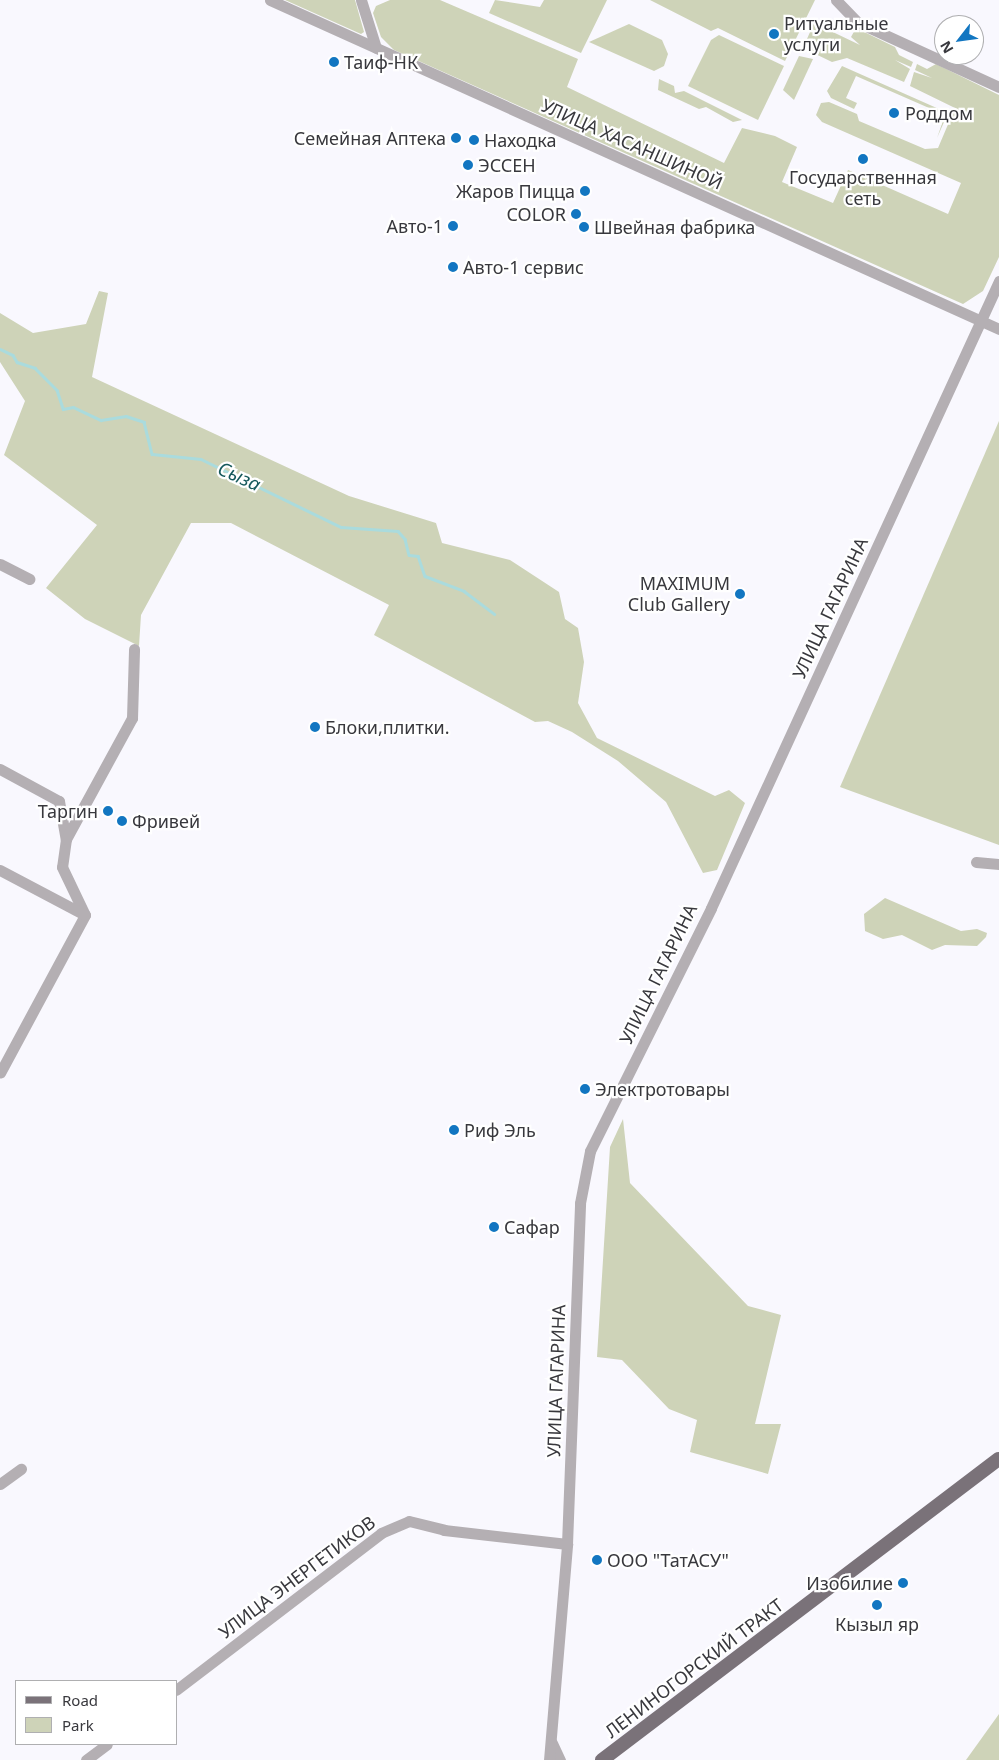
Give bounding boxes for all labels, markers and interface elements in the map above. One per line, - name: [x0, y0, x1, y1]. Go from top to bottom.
- place label: Ритуальные услуги: [784, 13, 888, 56]
- north arrow: [934, 15, 984, 65]
- marker: Ритуальные услуги: [768, 28, 780, 40]
- text: N: [935, 38, 958, 57]
- place label: Таиф-НК: [344, 51, 418, 73]
- marker: Таиф-НК: [328, 56, 340, 68]
- street label: УЛИЦА ХАСАНШИНОЙ: [538, 94, 726, 194]
- place label: Роддом: [905, 102, 973, 124]
- marker: Роддом: [887, 106, 901, 120]
- place label: Семейная Аптека: [294, 127, 446, 149]
- place label: Находка: [484, 129, 557, 151]
- marker: Семейная Аптека: [450, 132, 462, 144]
- marker: Находка: [468, 134, 480, 146]
- marker: Государственная сеть: [857, 153, 869, 165]
- place label: ЭССЕН: [478, 154, 536, 176]
- marker: ЭССЕН: [462, 159, 474, 171]
- place label: Государственная сеть: [789, 167, 937, 210]
- place label: Жаров Пицца: [456, 180, 575, 202]
- marker: Жаров Пицца: [579, 185, 591, 197]
- place label: COLOR: [507, 203, 566, 225]
- marker: COLOR: [570, 208, 582, 220]
- place label: Авто-1: [387, 215, 443, 237]
- place label: Швейная фабрика: [594, 216, 755, 238]
- marker: Авто-1: [447, 220, 459, 232]
- marker: Швейная фабрика: [578, 221, 590, 233]
- place label: Авто-1 сервис: [463, 256, 584, 278]
- marker: Авто-1 сервис: [447, 261, 459, 273]
- water label: Сыза: [214, 458, 264, 496]
- street label: УЛИЦА ГАГАРИНА: [788, 534, 872, 682]
- place label: MAXIMUM Club Gallery: [628, 573, 730, 616]
- marker: MAXIMUM Club Gallery: [734, 588, 746, 600]
- place label: Блоки,плитки.: [325, 716, 449, 738]
- marker: Блоки,плитки.: [309, 721, 321, 733]
- place label: Таргин: [38, 800, 98, 822]
- marker: Таргин: [102, 805, 114, 817]
- place label: Фривей: [132, 810, 200, 832]
- marker: Фривей: [116, 815, 128, 827]
- street label: УЛИЦА ГАГАРИНА: [615, 900, 701, 1048]
- place label: Электротовары: [595, 1078, 730, 1100]
- marker: Электротовары: [579, 1083, 591, 1095]
- place label: Риф Эль: [464, 1119, 536, 1141]
- marker: Риф Эль: [448, 1124, 460, 1136]
- place label: Сафар: [504, 1216, 560, 1238]
- marker: Сафар: [488, 1221, 500, 1233]
- street label: УЛИЦА ГАГАРИНА: [543, 1304, 569, 1458]
- street label: УЛИЦА ЭНЕРГЕТИКОВ: [215, 1511, 379, 1643]
- place label: ООО "ТатАСУ": [607, 1549, 729, 1571]
- marker: ООО "ТатАСУ": [591, 1554, 603, 1566]
- place label: Изобилие: [806, 1572, 893, 1594]
- marker: Изобилие: [897, 1577, 909, 1589]
- street label: ЛЕНИНОГОРСКИЙ ТРАКТ: [601, 1594, 787, 1742]
- marker: Кызыл яр: [871, 1599, 883, 1611]
- place label: Кызыл яр: [835, 1613, 919, 1635]
- legend: [15, 1680, 178, 1745]
- text: Road: [62, 1690, 98, 1710]
- text: Park: [62, 1715, 94, 1735]

